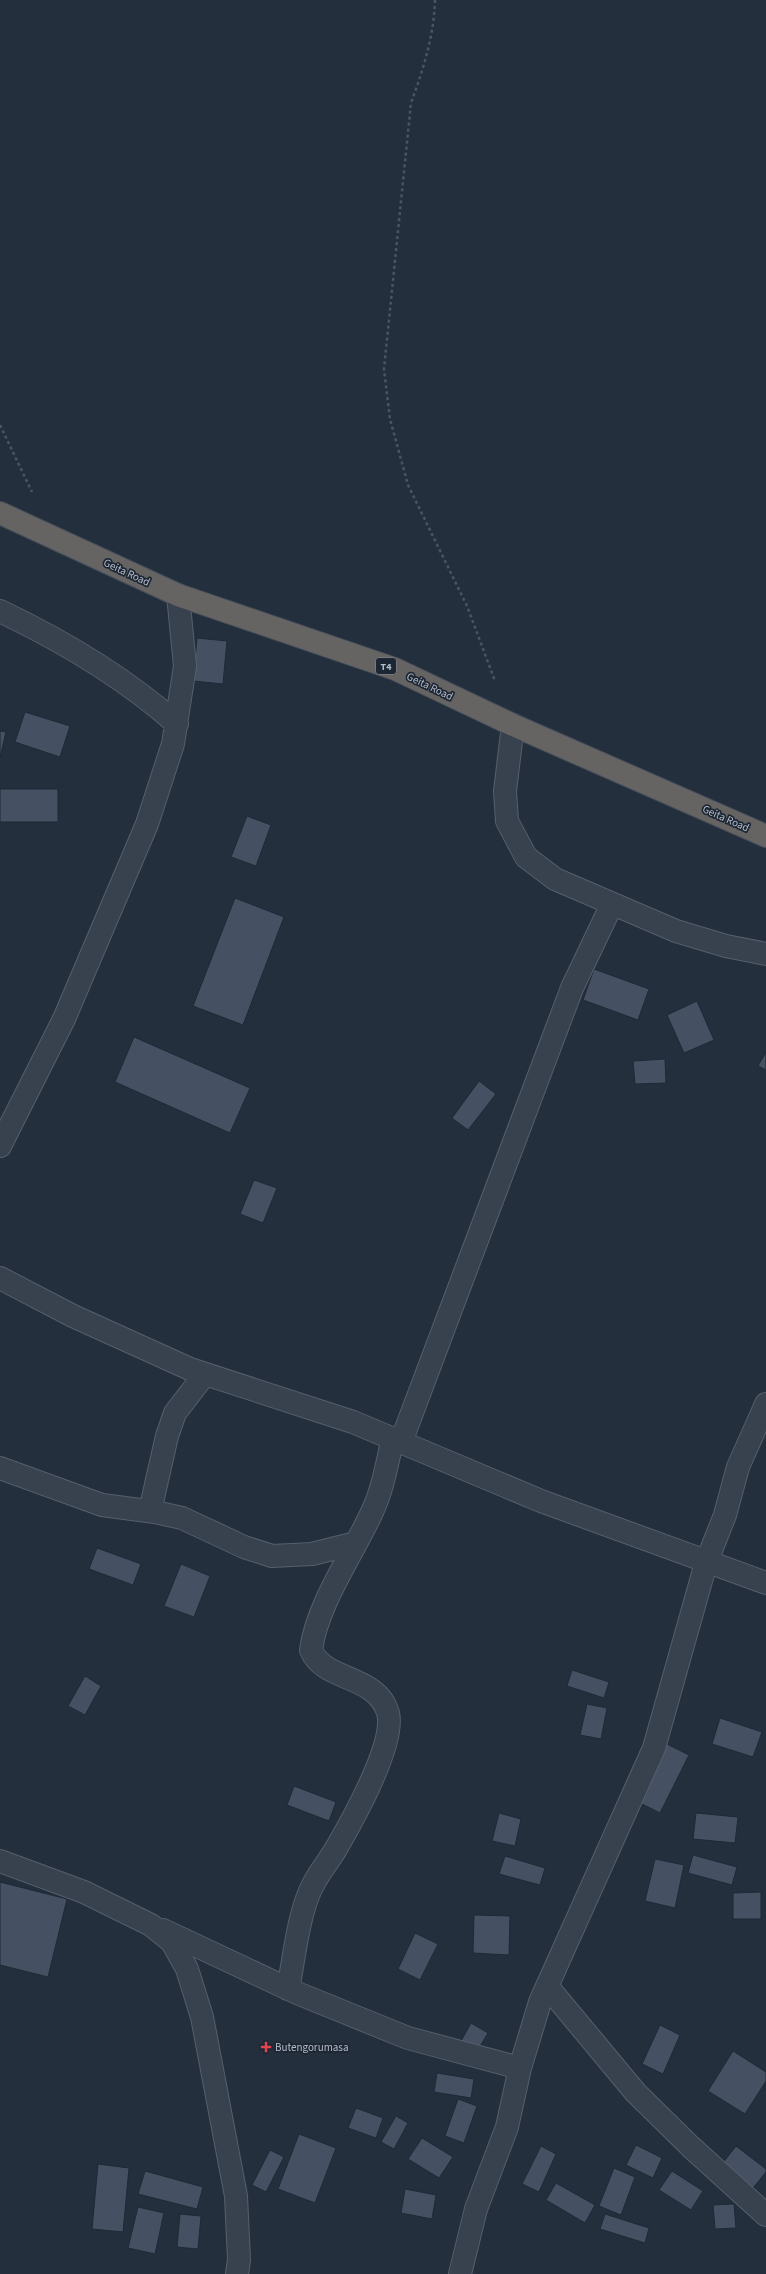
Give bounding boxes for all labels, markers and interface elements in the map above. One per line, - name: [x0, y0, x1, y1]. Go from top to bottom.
- street label: Geita Road: [101, 555, 153, 590]
- road number: T4: [376, 658, 396, 674]
- street label: Geita Road: [404, 669, 455, 704]
- street label: Geita Road: [700, 801, 752, 835]
- place label: Butengorumasa: [275, 2040, 348, 2055]
- marker: Butengorumasa: [260, 2041, 272, 2053]

